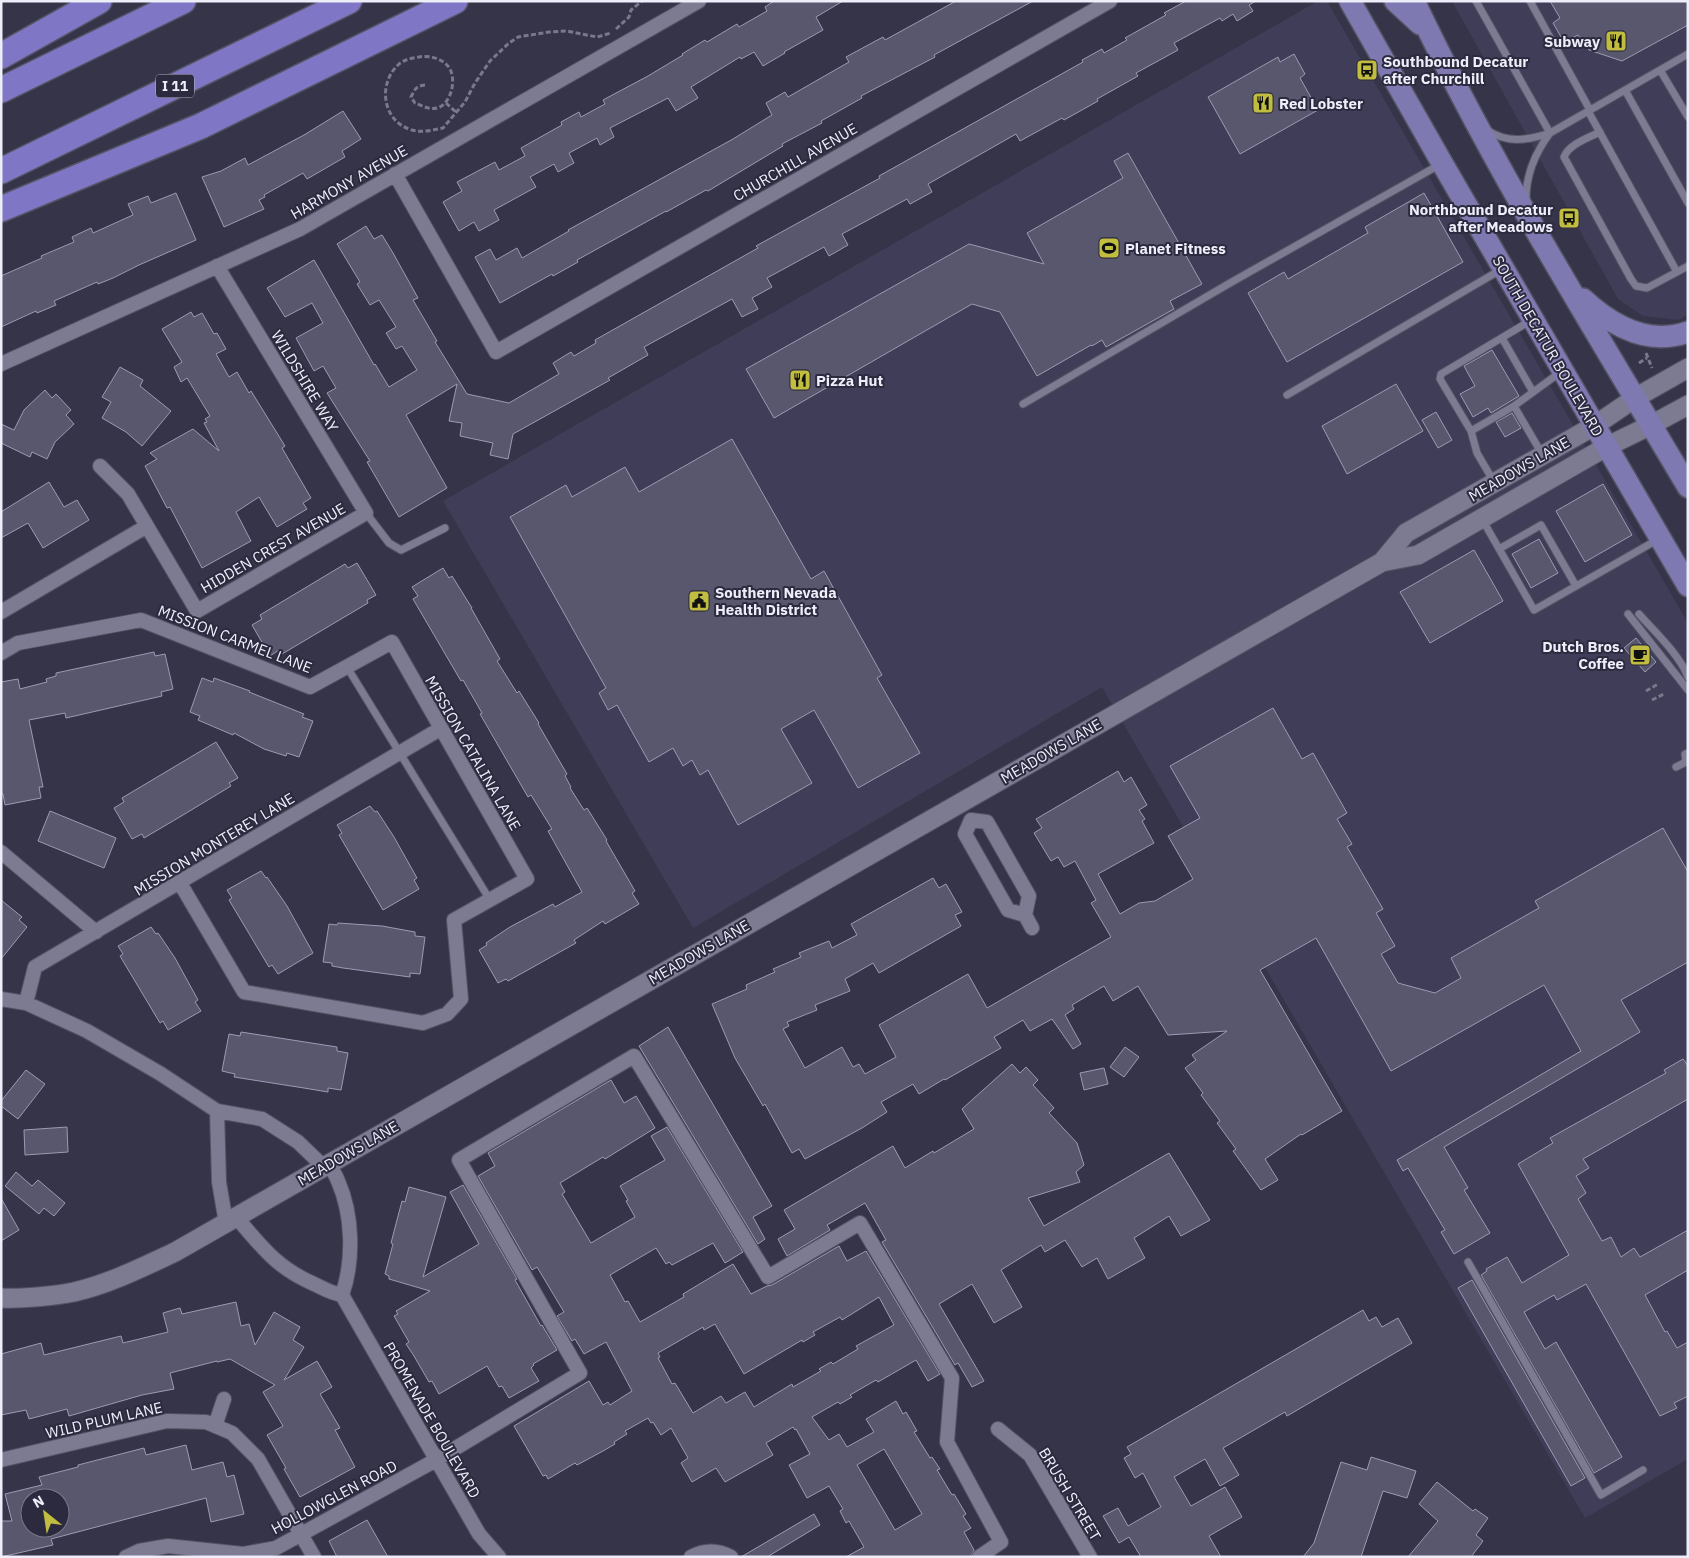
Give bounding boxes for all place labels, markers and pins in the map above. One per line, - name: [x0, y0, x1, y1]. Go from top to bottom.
- restaurant icon: Subway: [1604, 29, 1628, 53]
- place label: Subway: [1544, 32, 1600, 51]
- place label: Southbound Decatur after Churchill: [1383, 52, 1528, 88]
- bus stop icon: Southbound Decatur after Churchill: [1355, 58, 1379, 82]
- restaurant icon: Red Lobster: [1251, 91, 1275, 115]
- place label: Red Lobster: [1279, 94, 1363, 113]
- place label: Northbound Decatur after Meadows: [1409, 200, 1553, 236]
- bus stop icon: Northbound Decatur after Meadows: [1557, 206, 1581, 230]
- sports icon: Planet Fitness: [1097, 236, 1121, 260]
- place label: Planet Fitness: [1125, 239, 1226, 258]
- restaurant icon: Pizza Hut: [788, 368, 812, 392]
- place label: Pizza Hut: [816, 371, 884, 390]
- place label: Southern Nevada Health District: [715, 583, 837, 619]
- public building icon: Southern Nevada Health District: [687, 589, 711, 613]
- place label: Dutch Bros. Coffee: [1542, 637, 1624, 673]
- cafe icon: Dutch Bros. Coffee: [1628, 643, 1652, 667]

